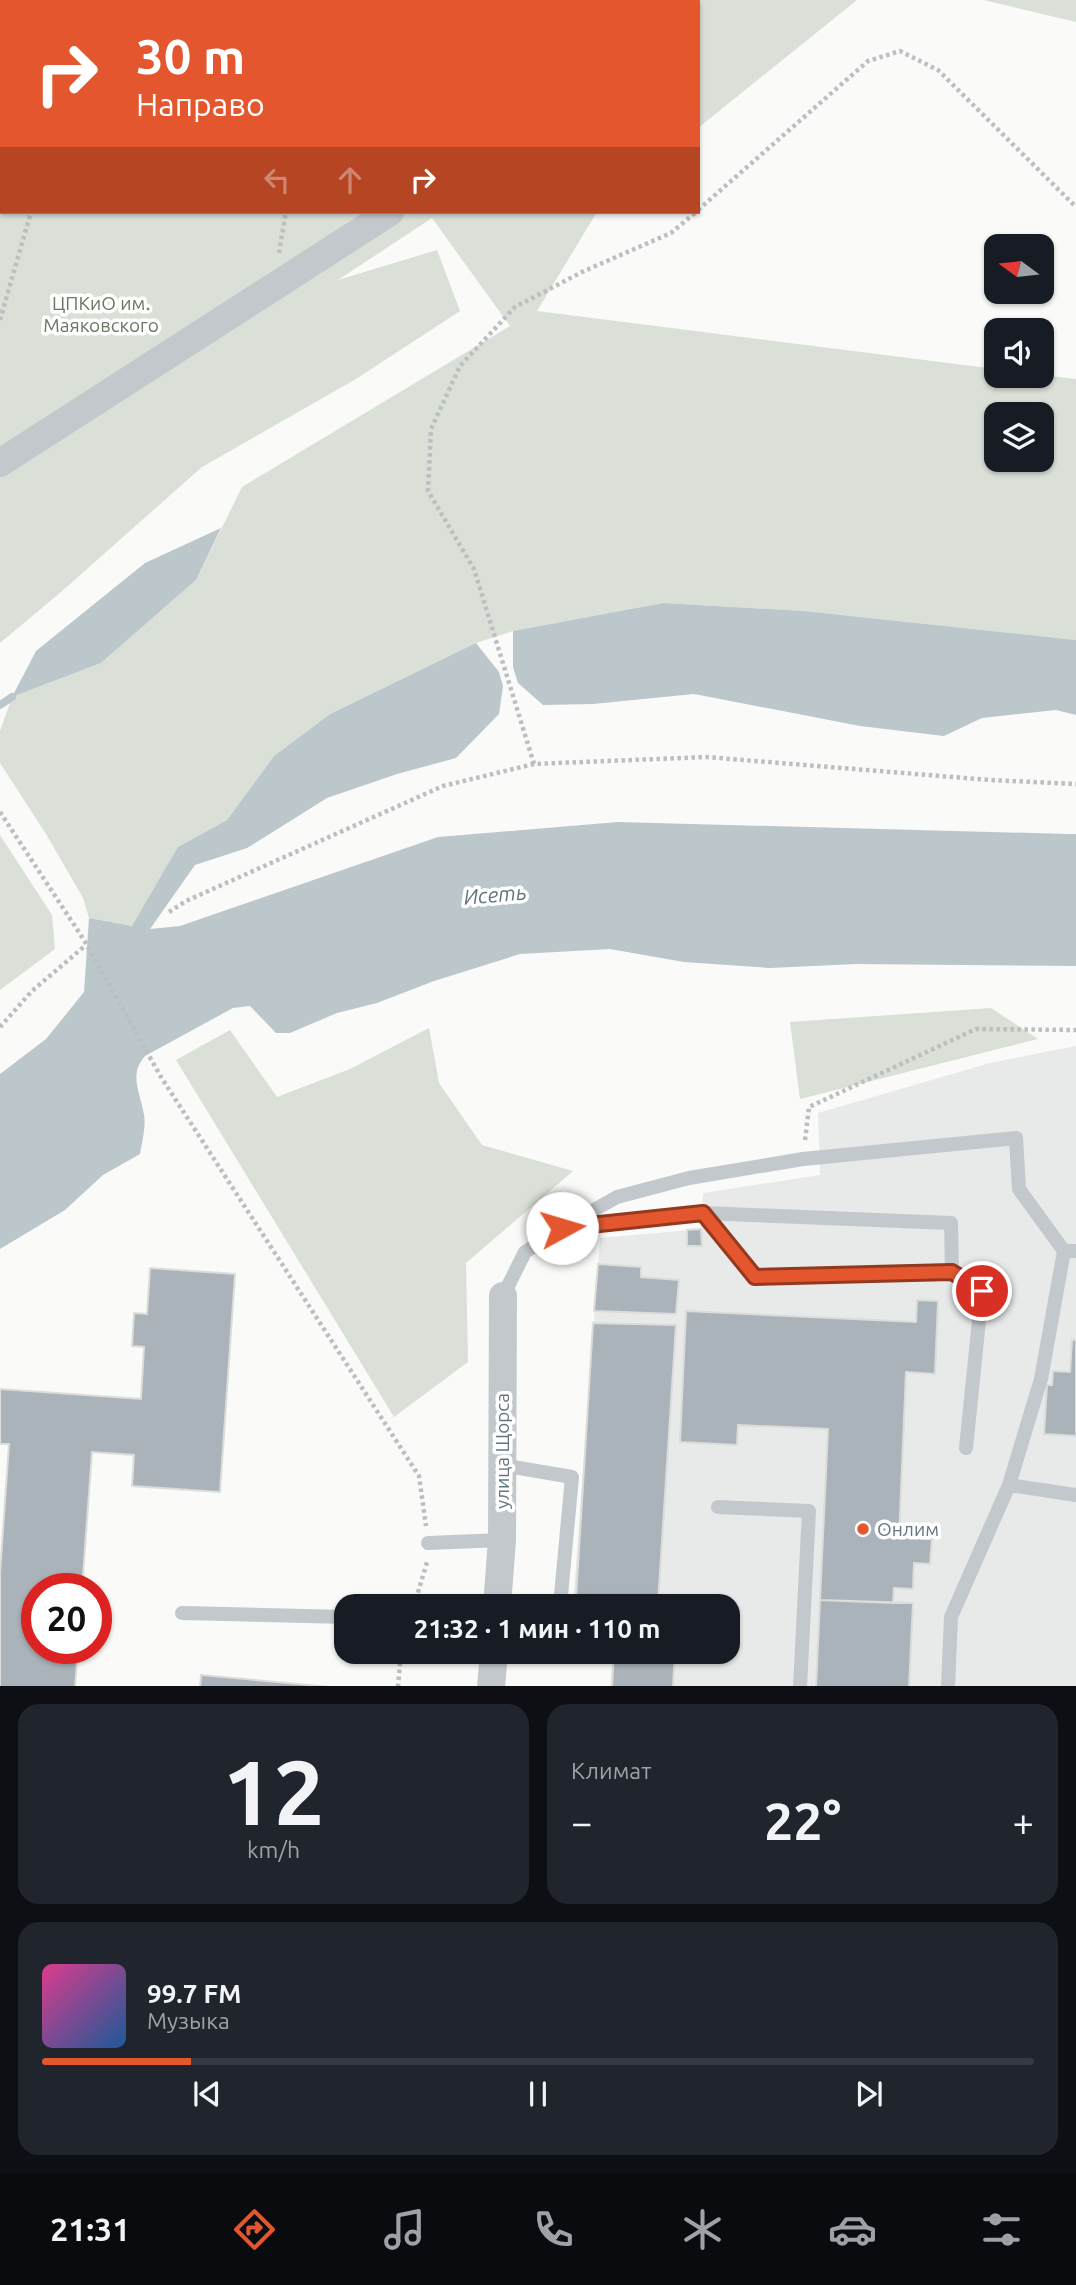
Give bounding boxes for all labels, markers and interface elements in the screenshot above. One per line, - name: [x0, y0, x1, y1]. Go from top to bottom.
- icon: right: [21, 28, 112, 119]
- text: 30 m: [136, 28, 245, 83]
- text: Направо: [136, 86, 265, 122]
- icon: left: [258, 161, 296, 199]
- icon: ahead: [331, 161, 369, 199]
- icon: right: [404, 161, 442, 199]
- north arrow: [984, 234, 1054, 304]
- map controls: [984, 234, 1054, 472]
- park label: ЦПКиО им. Маяковского: [43, 292, 159, 336]
- button: sound: [984, 318, 1054, 388]
- button: layers: [984, 402, 1054, 472]
- water label: Исеть: [463, 879, 527, 909]
- position arrow: [525, 1191, 599, 1265]
- pin: [952, 1261, 1012, 1321]
- icon: arrive: [963, 1272, 1001, 1310]
- street label: улица Щорса: [491, 1393, 513, 1509]
- place label: Онлим: [877, 1518, 939, 1540]
- marker: Онлим: [855, 1521, 871, 1537]
- speed limit sign: 20: [21, 1573, 112, 1664]
- text: 21:32 · 1 мин · 110 m: [414, 1614, 660, 1643]
- text: 12: [222, 1740, 325, 1842]
- text: Климат: [571, 1758, 651, 1783]
- text: 22°: [764, 1792, 841, 1850]
- text: −: [571, 1801, 592, 1843]
- text: +: [1013, 1801, 1034, 1843]
- text: km/h: [247, 1837, 300, 1862]
- text: 99.7 FM: [147, 1979, 241, 2008]
- text: Музыка: [147, 2008, 230, 2033]
- icon: previous: [188, 2075, 226, 2113]
- icon: pause: [519, 2075, 557, 2113]
- icon: next: [850, 2075, 888, 2113]
- icon: directions: [230, 2205, 279, 2254]
- icon: music: [380, 2205, 429, 2254]
- icon: phone: [529, 2205, 578, 2254]
- icon: climate: [678, 2205, 727, 2254]
- icon: car: [828, 2205, 877, 2254]
- icon: filters: [977, 2205, 1026, 2254]
- text: 21:31: [50, 2211, 130, 2247]

